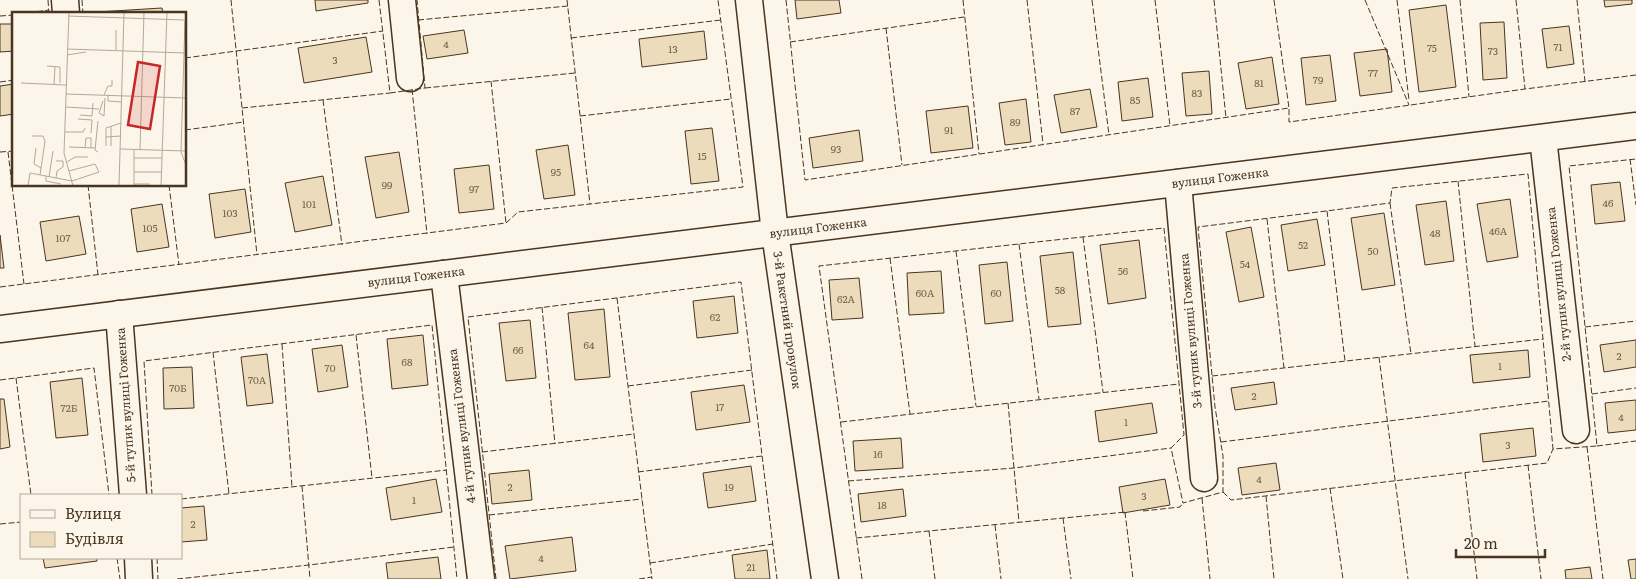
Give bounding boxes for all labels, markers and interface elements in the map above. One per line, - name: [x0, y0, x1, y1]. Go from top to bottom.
- inset map: [12, 12, 186, 186]
- house number: 4: [443, 36, 449, 51]
- house number: 71: [1553, 39, 1563, 54]
- house number: 75: [1427, 40, 1437, 55]
- house number: 13: [668, 41, 678, 56]
- house number: 73: [1488, 43, 1498, 58]
- house number: 3: [332, 52, 338, 67]
- house number: 77: [1368, 65, 1378, 80]
- house number: 79: [1313, 72, 1323, 87]
- house number: 81: [1254, 75, 1264, 90]
- house number: 83: [1192, 85, 1202, 100]
- house number: 85: [1130, 92, 1140, 107]
- house number: 87: [1070, 103, 1080, 118]
- house number: 89: [1010, 114, 1020, 129]
- house number: 91: [944, 122, 954, 137]
- house number: 93: [831, 141, 841, 156]
- house number: 15: [697, 148, 707, 163]
- street label: вулиця Гоженка: [1170, 162, 1270, 192]
- house number: 95: [551, 164, 561, 179]
- house number: 99: [382, 177, 392, 192]
- house number: 97: [469, 181, 479, 196]
- house number: 46: [1603, 195, 1614, 210]
- house number: 101: [302, 196, 316, 211]
- house number: 103: [222, 205, 238, 220]
- street label: 2-й тупик вулиці Гоженка: [1541, 206, 1575, 362]
- street label: вулиця Гоженка: [768, 212, 868, 242]
- house number: 105: [143, 220, 157, 235]
- house number: 46А: [1489, 223, 1508, 238]
- house number: 48: [1429, 225, 1441, 240]
- house number: 107: [56, 230, 70, 245]
- house number: 52: [1298, 237, 1308, 252]
- house number: 50: [1368, 243, 1379, 258]
- street label: 3-й Ракетний провулок: [769, 250, 807, 390]
- street label: 3-й тупик вулиці Гоженка: [1174, 252, 1206, 409]
- house number: 54: [1240, 256, 1251, 271]
- street label: вулиця Гоженка: [366, 261, 466, 291]
- house number: 56: [1118, 263, 1129, 278]
- house number: 58: [1055, 282, 1066, 297]
- house number: 60А: [916, 285, 935, 300]
- house number: 60: [990, 285, 1002, 300]
- house number: 62А: [837, 291, 856, 306]
- house number: 62: [710, 309, 720, 324]
- street label: 5-й тупик вулиці Гоженка: [111, 327, 139, 483]
- house number: 64: [584, 337, 595, 352]
- house number: 66: [513, 342, 524, 357]
- street label: 4-й тупик вулиці Гоженка: [443, 347, 479, 504]
- house number: 2: [1616, 348, 1622, 363]
- house number: 68: [402, 354, 413, 369]
- house number: 1: [1498, 358, 1502, 373]
- house number: 70: [325, 360, 336, 375]
- house number: 70А: [248, 372, 267, 387]
- house number: 70Б: [169, 380, 187, 395]
- house number: 2: [1251, 388, 1257, 403]
- house number: 17: [716, 399, 724, 414]
- house number: 72Б: [61, 400, 78, 415]
- house number: 4: [1618, 409, 1624, 424]
- house number: 1: [1124, 414, 1128, 429]
- house number: 3: [1505, 437, 1511, 452]
- house number: 16: [873, 446, 883, 461]
- house number: 4: [1256, 471, 1262, 486]
- house number: 2: [507, 479, 513, 494]
- house number: 19: [724, 479, 734, 494]
- house number: 3: [1141, 488, 1147, 503]
- house number: 1: [412, 492, 416, 507]
- legend: [20, 494, 182, 559]
- house number: 18: [877, 497, 887, 512]
- text: Вулиця: [65, 501, 122, 524]
- house number: 2: [190, 516, 196, 531]
- text: Будівля: [65, 526, 124, 549]
- scale bar: [1456, 526, 1545, 558]
- text: 20 m: [1464, 531, 1498, 554]
- house number: 4: [538, 550, 544, 565]
- house number: 21: [746, 559, 756, 574]

